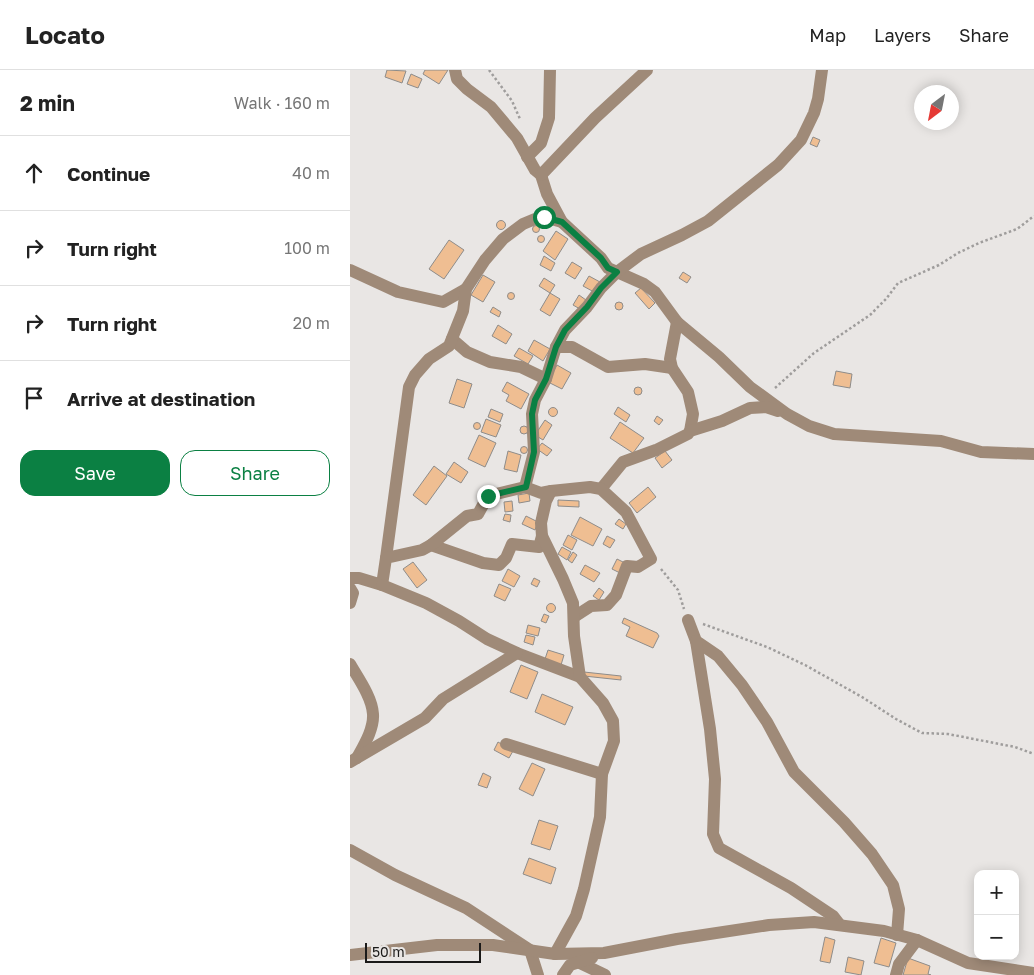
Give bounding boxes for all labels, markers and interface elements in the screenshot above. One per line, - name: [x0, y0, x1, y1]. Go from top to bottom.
- text: Locato: [25, 20, 105, 49]
- text: Map: [809, 24, 846, 46]
- text: Layers: [874, 24, 931, 46]
- text: Share: [959, 24, 1009, 46]
- north arrow: [914, 85, 959, 130]
- text: 2 min: [20, 90, 75, 116]
- text: Walk · 160 m: [234, 93, 330, 113]
- icon: ahead: [20, 159, 48, 187]
- text: Continue: [67, 162, 150, 185]
- text: 40 m: [292, 163, 330, 183]
- route start: [533, 206, 556, 229]
- icon: right: [20, 234, 48, 262]
- text: Turn right: [67, 237, 157, 260]
- text: 100 m: [284, 238, 330, 258]
- icon: right: [20, 309, 48, 337]
- text: Turn right: [67, 312, 157, 335]
- text: 20 m: [293, 313, 330, 333]
- icon: arrive: [20, 384, 48, 412]
- text: Arrive at destination: [67, 387, 255, 410]
- button: Save: [20, 450, 170, 496]
- button: Share: [180, 450, 330, 496]
- route end: [477, 485, 500, 508]
- map controls: [974, 870, 1019, 960]
- button: +: [974, 870, 1019, 915]
- button: −: [974, 915, 1019, 960]
- scale bar: [365, 940, 481, 963]
- text: 50 m: [372, 943, 405, 960]

